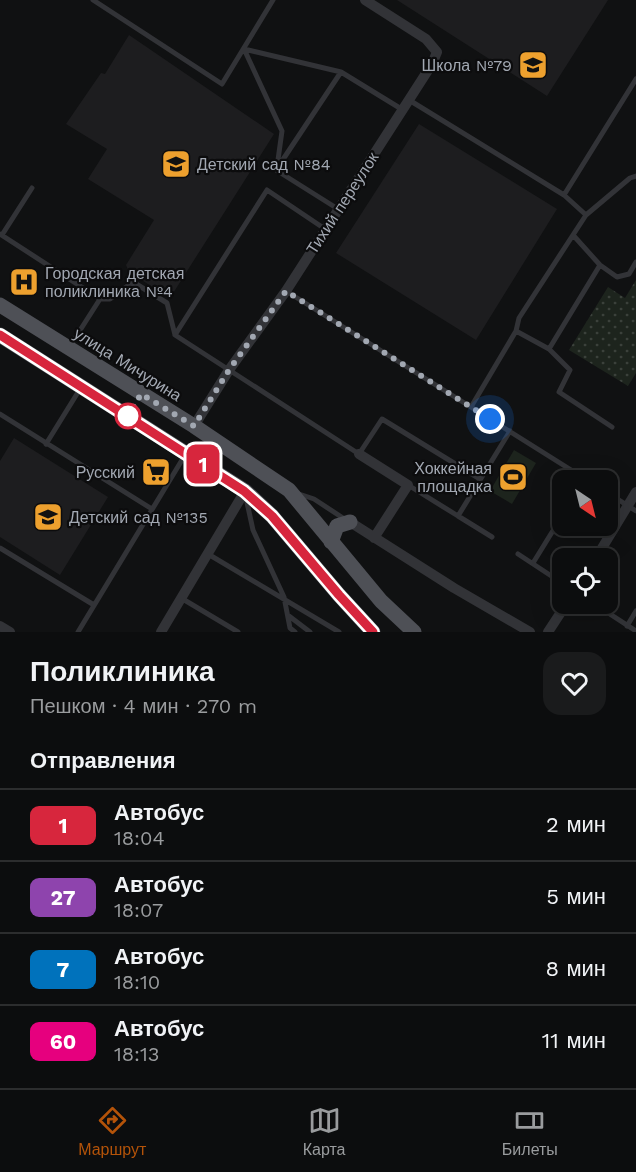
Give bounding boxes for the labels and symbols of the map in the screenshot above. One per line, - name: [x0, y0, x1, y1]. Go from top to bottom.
- school or university icon: Школа №79: [517, 49, 549, 81]
- place label: Школа №79: [422, 56, 512, 75]
- school or university icon: Детский сад №84: [160, 148, 192, 180]
- street label: Тихий переулок: [302, 148, 383, 258]
- place label: Детский сад №84: [197, 155, 331, 174]
- place label: Городская детская поликлиника №4: [45, 264, 184, 301]
- hospital icon: Городская детская поликлиника №4: [8, 266, 40, 298]
- street label: улица Мичурина: [70, 324, 185, 405]
- unlabelled marker: [115, 403, 141, 429]
- your location: [475, 404, 505, 434]
- line badge: 1: [184, 444, 222, 484]
- supermarket icon: Русский: [140, 456, 172, 488]
- place label: Хоккейная площадка: [414, 459, 492, 496]
- sports icon: Хоккейная площадка: [497, 461, 529, 493]
- place label: Русский: [76, 463, 135, 482]
- north arrow: [552, 470, 618, 536]
- school or university icon: Детский сад №135: [32, 501, 64, 533]
- place label: Детский сад №135: [69, 508, 208, 527]

